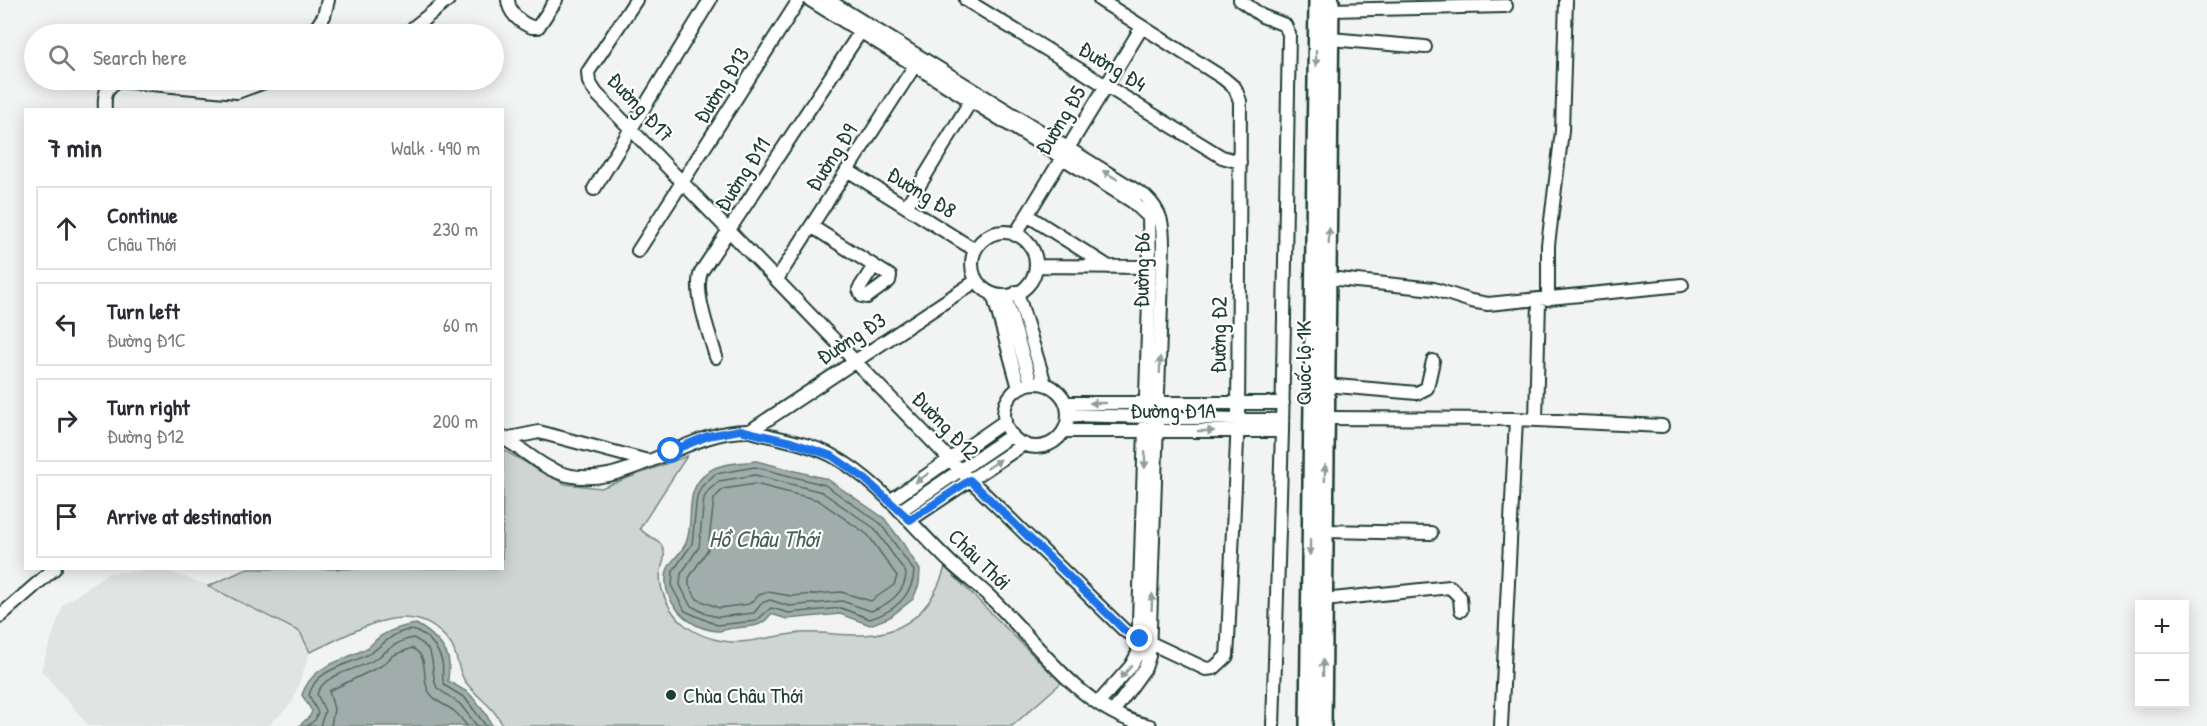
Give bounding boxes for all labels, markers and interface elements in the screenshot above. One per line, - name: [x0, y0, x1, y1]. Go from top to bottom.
- search box: [24, 24, 504, 90]
- street label: Đường Đ4: [1073, 33, 1153, 99]
- icon: search: [45, 41, 78, 74]
- street label: Đường Đ13: [686, 41, 756, 129]
- text: Search here: [93, 42, 187, 72]
- one-way arrow: [1311, 49, 1321, 68]
- street label: Đường Đ17: [601, 65, 681, 149]
- street label: Đường Đ5: [1028, 80, 1092, 160]
- street label: Đường Đ9: [798, 117, 864, 197]
- text: 7 min: [48, 130, 102, 165]
- street label: Đường Đ11: [707, 131, 777, 217]
- text: Walk · 490 m: [391, 134, 480, 161]
- street label: Đường Đ8: [882, 159, 962, 225]
- one-way arrow: [1101, 170, 1118, 180]
- text: Continue: [107, 200, 178, 230]
- icon: ahead: [50, 212, 83, 245]
- text: 230 m: [433, 215, 478, 242]
- one-way arrow: [1325, 226, 1334, 245]
- text: Châu Thới: [107, 230, 177, 257]
- street label: Đường Đ6: [1125, 232, 1157, 308]
- text: Turn left: [107, 296, 180, 326]
- street label: Đường Đ2: [1202, 296, 1234, 374]
- street label: Đường Đ3: [811, 305, 891, 371]
- icon: left: [50, 308, 83, 341]
- text: 60 m: [443, 311, 478, 338]
- street label: Quốc lộ 1K: [1288, 320, 1318, 405]
- text: Đường Đ1C: [107, 326, 186, 353]
- one-way arrow: [1155, 355, 1165, 374]
- street label: Đường Đ12: [906, 384, 987, 466]
- text: Turn right: [107, 392, 190, 422]
- street label: Đường Đ1A: [1130, 395, 1216, 425]
- one-way arrow: [1089, 398, 1108, 408]
- icon: right: [50, 404, 83, 437]
- text: 200 m: [433, 407, 478, 434]
- text: Đường Đ12: [107, 422, 184, 449]
- one-way arrow: [1197, 426, 1216, 436]
- route start: [657, 437, 683, 463]
- one-way arrow: [1140, 451, 1149, 470]
- one-way arrow: [986, 459, 1002, 470]
- one-way arrow: [1320, 463, 1329, 482]
- one-way arrow: [915, 472, 931, 484]
- icon: arrive: [50, 500, 83, 533]
- text: Arrive at destination: [107, 501, 272, 531]
- street label: Châu Thới: [942, 521, 1018, 597]
- water label: Hồ Châu Thới: [709, 522, 822, 554]
- one-way arrow: [1305, 538, 1315, 557]
- one-way arrow: [1147, 592, 1156, 611]
- map controls: [2135, 600, 2189, 708]
- button: +: [2135, 600, 2189, 654]
- route end: [1126, 625, 1152, 651]
- button: −: [2135, 654, 2189, 708]
- one-way arrow: [1318, 658, 1328, 677]
- one-way arrow: [1120, 664, 1133, 679]
- place label: Chùa Châu Thới: [683, 680, 804, 710]
- marker: Chùa Châu Thới: [664, 688, 678, 702]

